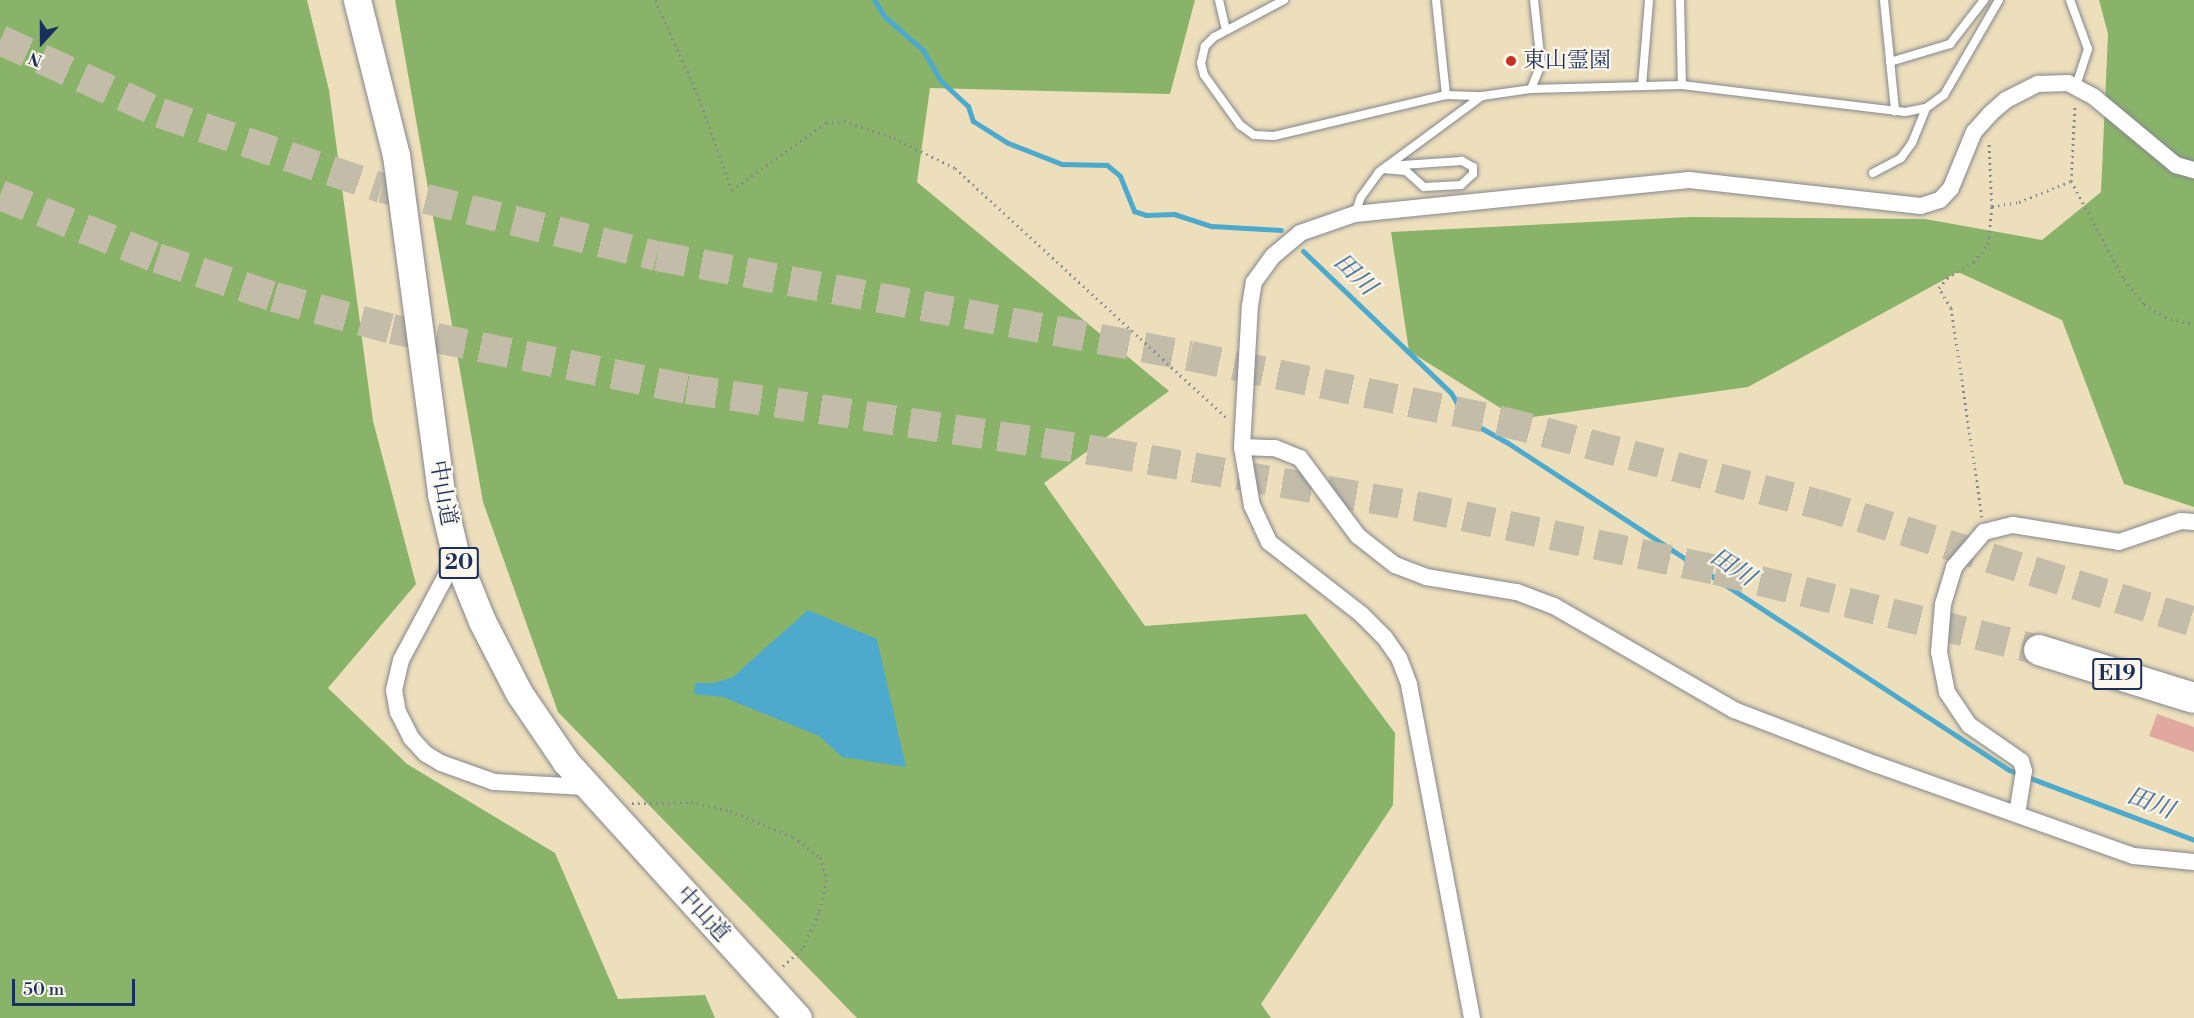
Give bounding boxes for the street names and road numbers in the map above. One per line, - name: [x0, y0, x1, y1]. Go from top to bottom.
- street label: 中山道: [424, 458, 462, 528]
- road number: 20: [438, 545, 480, 581]
- road number: E19: [2092, 656, 2142, 692]
- street label: 中山道: [671, 881, 735, 947]

